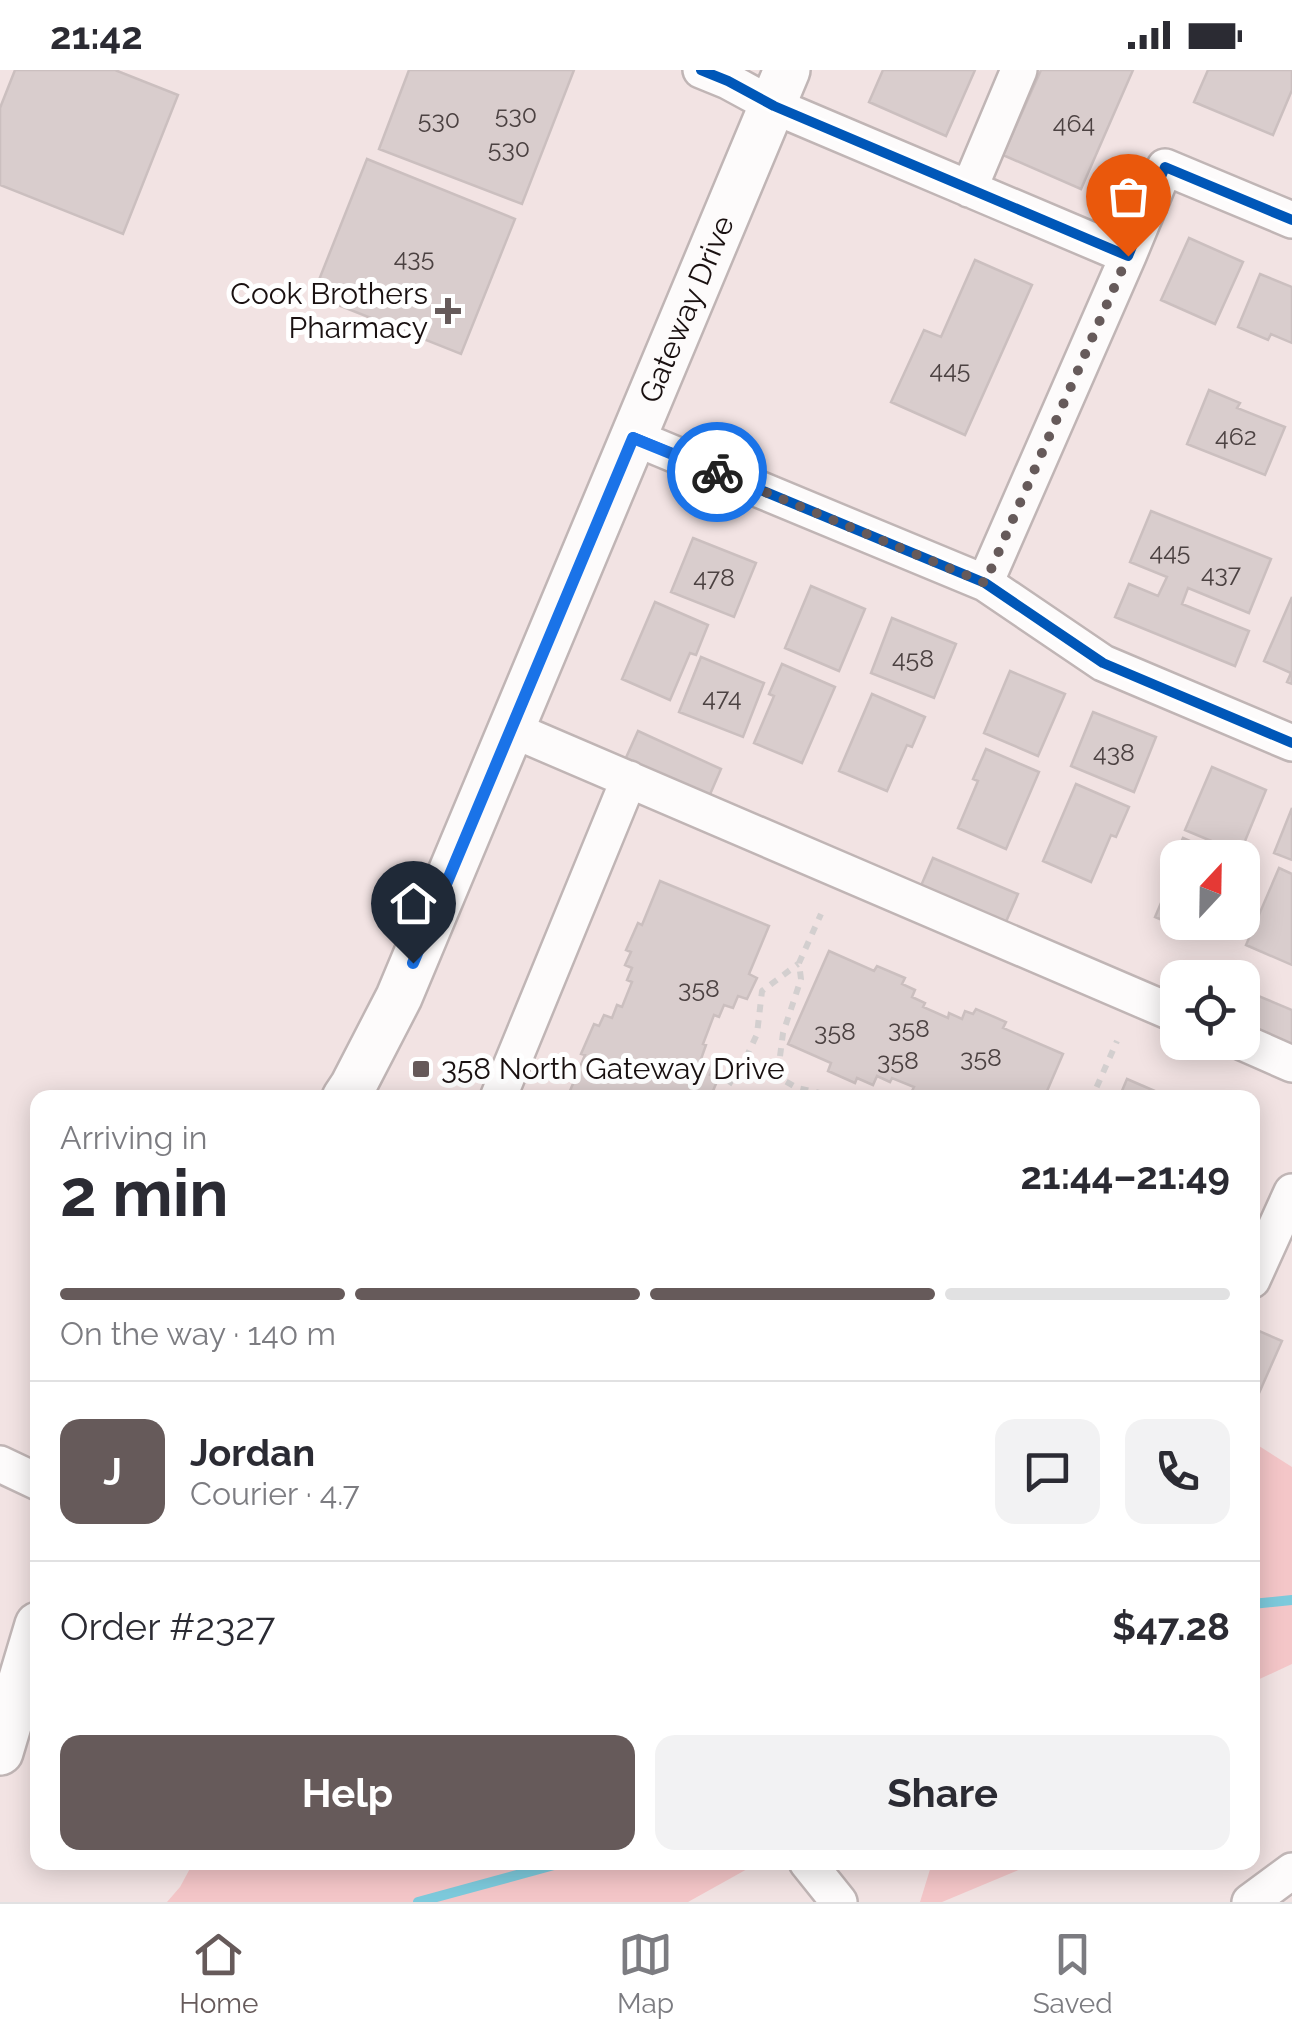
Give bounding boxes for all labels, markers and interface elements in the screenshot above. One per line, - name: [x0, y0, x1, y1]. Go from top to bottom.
- text: 21:42: [50, 13, 143, 58]
- house number: 530: [495, 99, 537, 129]
- house number: 530: [418, 104, 460, 134]
- house number: 464: [1053, 108, 1095, 138]
- house number: 530: [488, 133, 530, 163]
- pin: [1086, 154, 1171, 257]
- icon: bag: [1101, 169, 1156, 224]
- street label: Gateway Drive: [632, 211, 741, 408]
- house number: 435: [394, 242, 434, 272]
- place label: Cook Brothers Pharmacy: [230, 276, 428, 345]
- marker: Cook Brothers Pharmacy: [437, 300, 459, 322]
- house number: 445: [930, 354, 970, 384]
- house number: 462: [1215, 421, 1257, 451]
- courier: [667, 422, 767, 522]
- icon: bike: [690, 445, 745, 500]
- house number: 445: [1150, 536, 1190, 566]
- house number: 437: [1201, 558, 1242, 588]
- house number: 478: [693, 562, 735, 592]
- house number: 458: [892, 643, 934, 673]
- house number: 474: [702, 682, 742, 712]
- house number: 438: [1093, 737, 1135, 767]
- north arrow: [1160, 840, 1260, 940]
- map controls: [1160, 840, 1260, 1060]
- pin: [371, 861, 456, 964]
- icon: home: [386, 876, 441, 931]
- button: locate: [1160, 960, 1260, 1060]
- house number: 358: [678, 973, 720, 1003]
- house number: 358: [888, 1013, 930, 1043]
- house number: 358: [814, 1016, 856, 1046]
- house number: 358: [960, 1042, 1002, 1072]
- house number: 358: [877, 1045, 919, 1075]
- place label: 358 North Gateway Drive: [441, 1051, 785, 1086]
- marker: 358 North Gateway Drive: [410, 1058, 432, 1080]
- text: Arriving in: [60, 1119, 207, 1156]
- text: 21:44–21:49: [1020, 1153, 1230, 1198]
- text: 2 min: [60, 1155, 229, 1231]
- text: On the way · 140 m: [60, 1315, 336, 1352]
- button: chat: [995, 1419, 1100, 1524]
- button: phone: [1125, 1419, 1230, 1524]
- text: Jordan: [190, 1430, 315, 1475]
- text: J: [103, 1449, 122, 1494]
- text: Courier · 4.7: [190, 1475, 360, 1512]
- text: Order #2327: [60, 1604, 275, 1649]
- text: $47.28: [1112, 1604, 1230, 1649]
- button: Help: [60, 1735, 635, 1850]
- button: Share: [655, 1735, 1230, 1850]
- tab: Home: [179, 1927, 259, 2020]
- tab: Map: [617, 1927, 674, 2020]
- tab: Saved: [1033, 1927, 1113, 2020]

